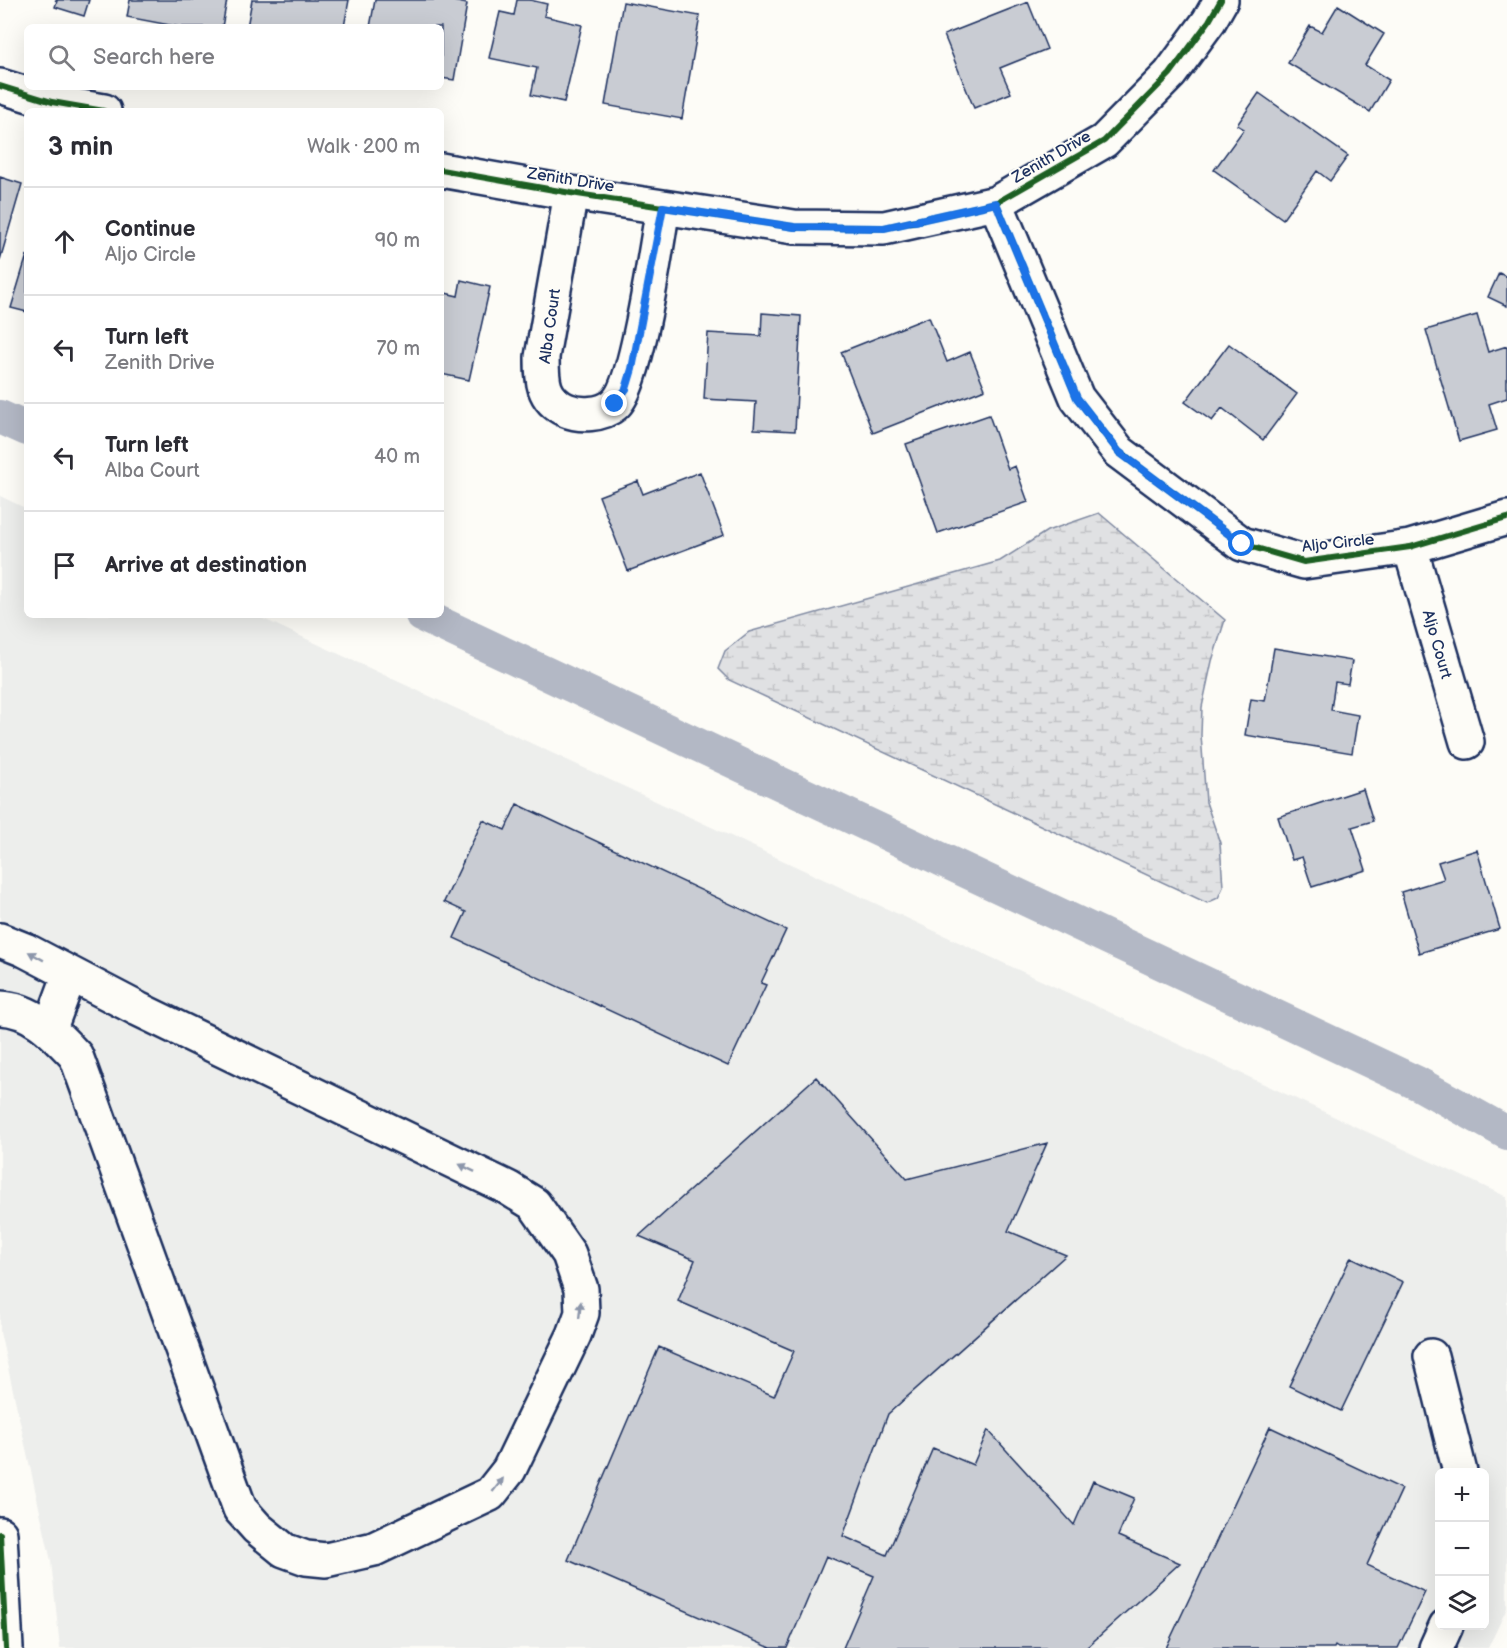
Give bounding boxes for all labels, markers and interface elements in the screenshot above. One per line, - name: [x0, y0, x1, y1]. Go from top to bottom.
- search box: [24, 24, 444, 90]
- icon: search: [45, 41, 78, 74]
- text: Search here: [93, 44, 215, 71]
- street label: Zenith Drive: [1008, 127, 1095, 188]
- text: 3 min: [48, 132, 113, 163]
- text: Walk · 200 m: [307, 135, 420, 159]
- street label: Zenith Drive: [525, 164, 616, 197]
- text: Continue: [105, 216, 195, 243]
- icon: ahead: [48, 225, 81, 258]
- text: 90 m: [375, 229, 420, 253]
- text: Aljo Circle: [105, 243, 196, 267]
- street label: Alba Court: [536, 287, 565, 365]
- text: Turn left: [105, 324, 189, 351]
- icon: left: [48, 333, 81, 366]
- text: 70 m: [376, 337, 420, 361]
- text: Zenith Drive: [105, 351, 215, 375]
- route end: [601, 390, 627, 416]
- text: Turn left: [105, 432, 189, 459]
- icon: left: [48, 441, 81, 474]
- text: 40 m: [374, 445, 420, 469]
- text: Alba Court: [105, 459, 200, 483]
- route start: [1228, 530, 1254, 556]
- street label: Aljo Circle: [1301, 530, 1376, 557]
- icon: arrive: [48, 549, 81, 582]
- text: Arrive at destination: [105, 552, 307, 579]
- street label: Aljo Court: [1418, 608, 1455, 681]
- one-way arrow: [27, 951, 44, 961]
- one-way arrow: [459, 1164, 476, 1173]
- one-way arrow: [575, 1300, 585, 1319]
- map controls: [1435, 1468, 1489, 1630]
- button: +: [1435, 1468, 1489, 1522]
- one-way arrow: [491, 1477, 504, 1493]
- button: −: [1435, 1522, 1489, 1576]
- button: layers: [1435, 1576, 1489, 1630]

